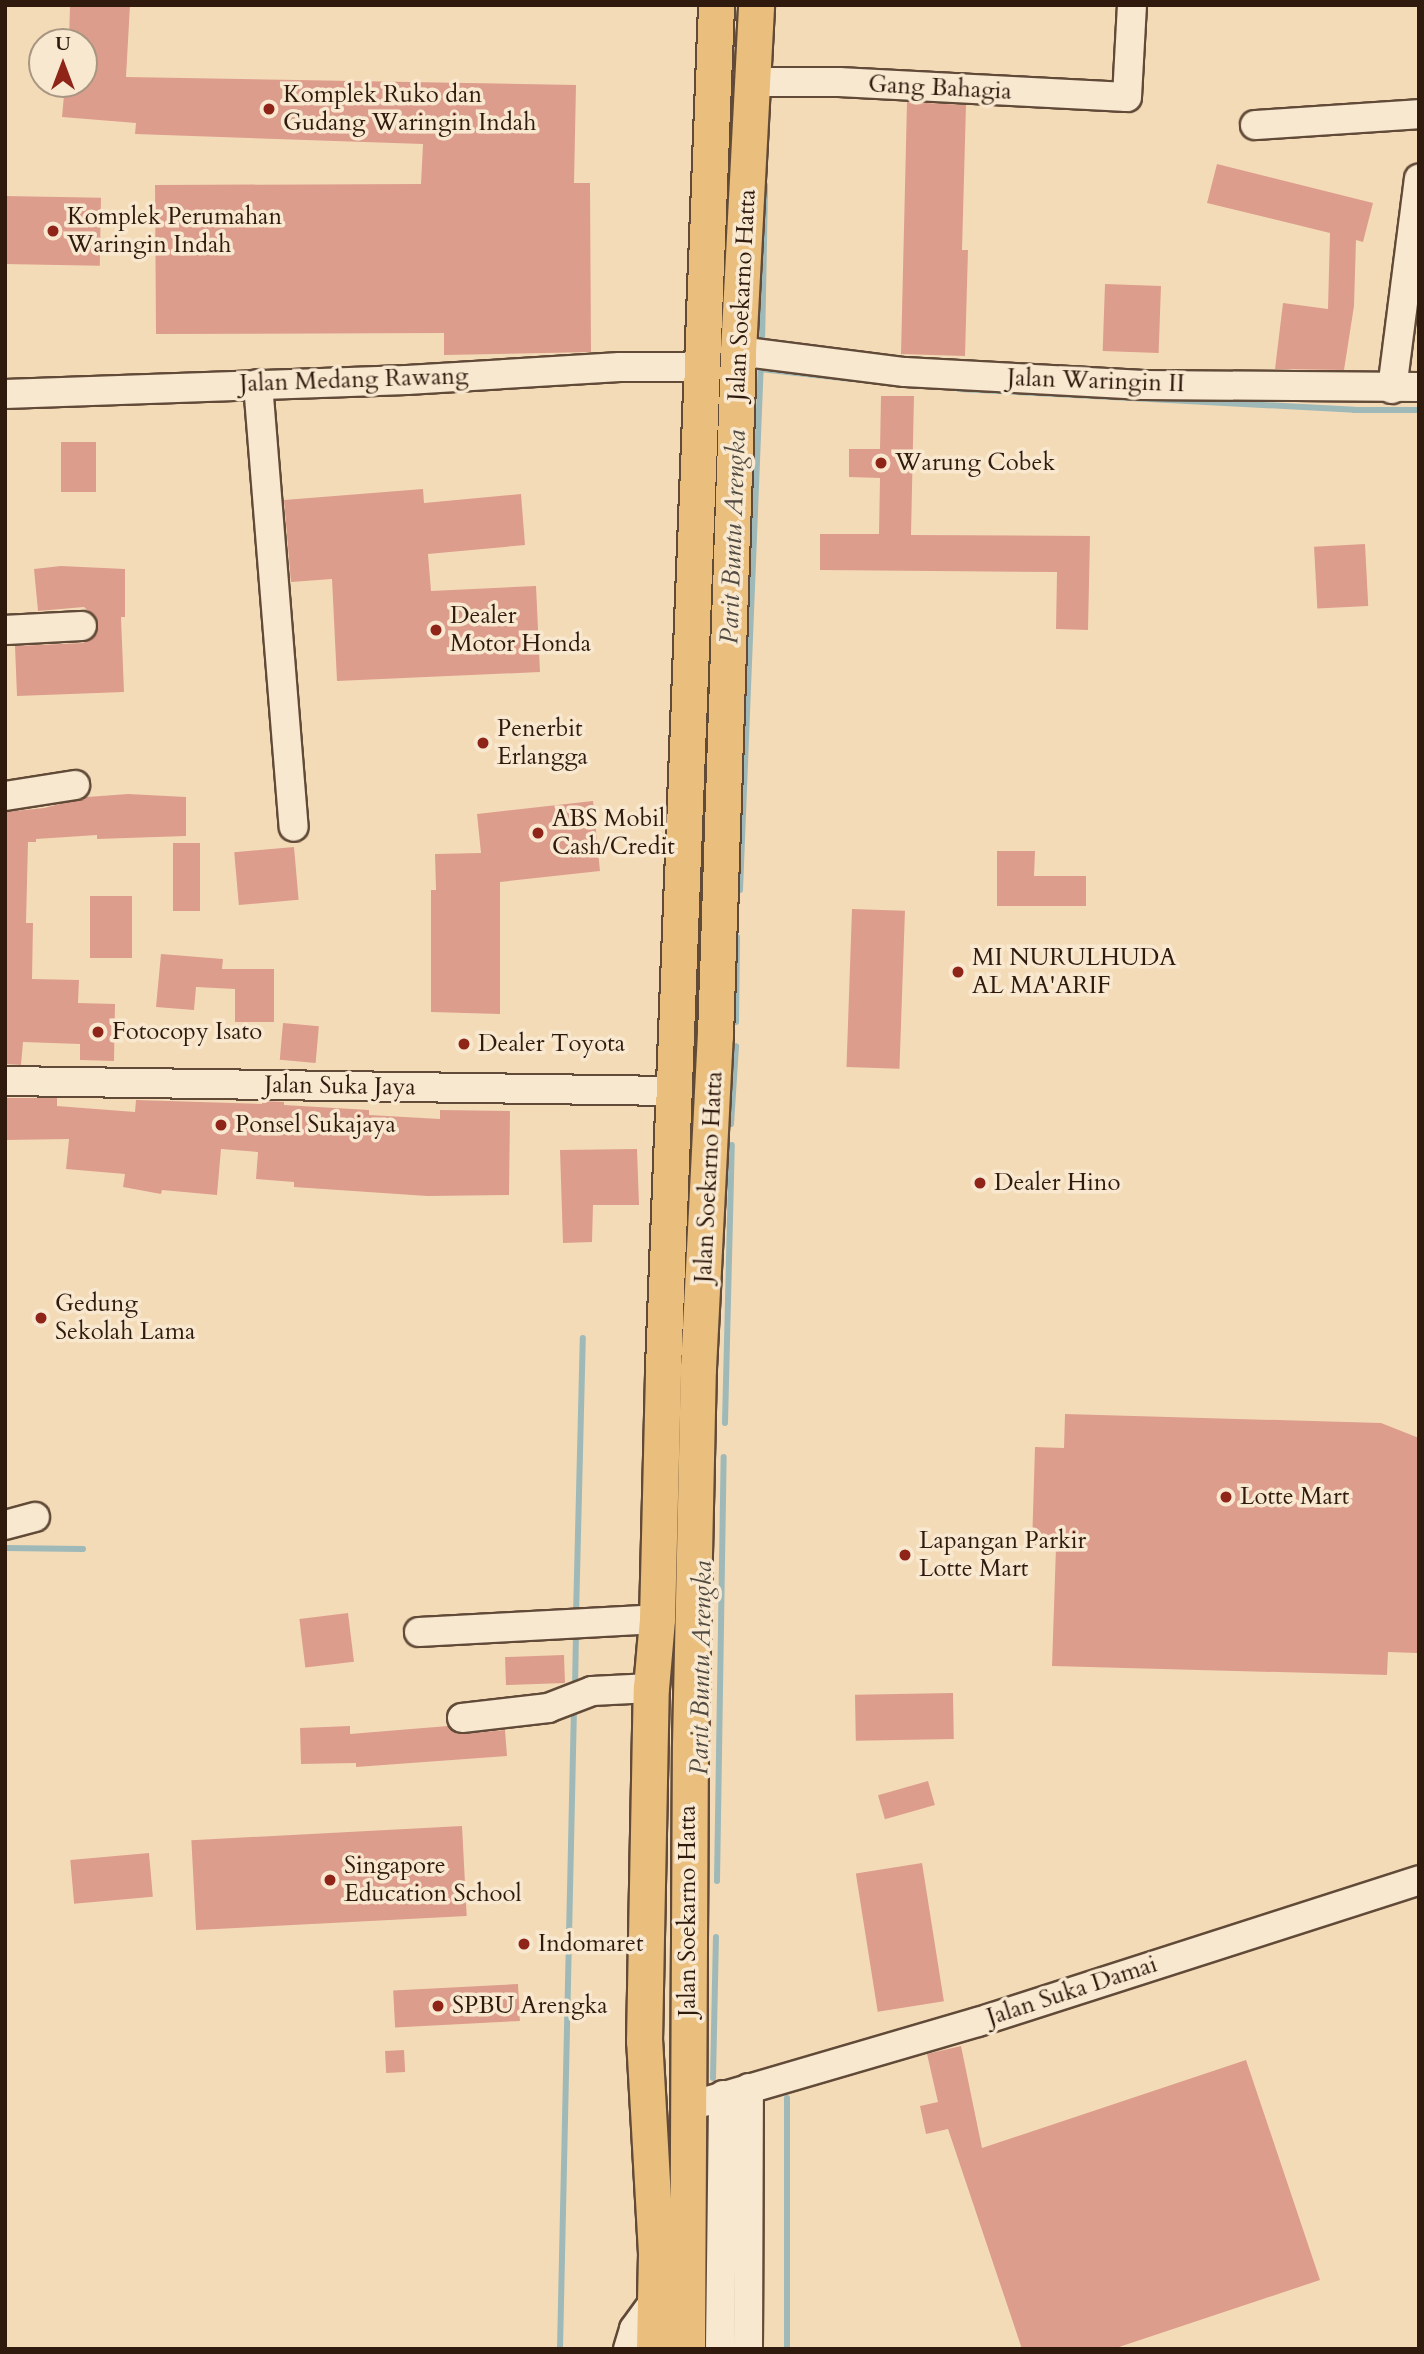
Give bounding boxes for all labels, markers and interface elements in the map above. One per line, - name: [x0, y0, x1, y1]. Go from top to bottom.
- north arrow: [28, 28, 98, 98]
- text: U: [55, 31, 71, 57]
- street label: Gang Bahagia: [867, 70, 1013, 106]
- place label: Komplek Ruko dan Gudang Waringin Indah: [283, 81, 536, 137]
- marker: Komplek Ruko dan Gudang Waringin Indah: [261, 101, 277, 117]
- street label: Jalan Soekarno Hatta: [722, 188, 762, 402]
- place label: Komplek Perumahan Waringin Indah: [67, 203, 282, 259]
- marker: Komplek Perumahan Waringin Indah: [45, 223, 61, 239]
- street label: Jalan Medang Rawang: [239, 362, 469, 398]
- street label: Jalan Waringin II: [1007, 364, 1185, 398]
- water label: Parit Buntu Arengka: [714, 429, 752, 645]
- place label: Warung Cobek: [895, 449, 1055, 477]
- marker: Warung Cobek: [873, 455, 889, 471]
- place label: Dealer Motor Honda: [450, 602, 591, 658]
- marker: Dealer Motor Honda: [428, 622, 444, 638]
- place label: Penerbit Erlangga: [497, 715, 588, 771]
- marker: Penerbit Erlangga: [475, 735, 491, 751]
- place label: ABS Mobil Cash/Credit: [552, 805, 675, 861]
- marker: ABS Mobil Cash/Credit: [530, 825, 546, 841]
- place label: MI NURULHUDA AL MA'ARIF: [972, 944, 1176, 1000]
- marker: MI NURULHUDA AL MA'ARIF: [950, 964, 966, 980]
- place label: Fotocopy Isato: [112, 1018, 262, 1046]
- marker: Fotocopy Isato: [90, 1024, 106, 1040]
- place label: Dealer Toyota: [478, 1030, 625, 1058]
- marker: Dealer Toyota: [456, 1036, 472, 1052]
- street label: Jalan Suka Jaya: [264, 1070, 416, 1102]
- street label: Jalan Soekarno Hatta: [689, 1070, 729, 1284]
- place label: Ponsel Sukajaya: [235, 1111, 396, 1139]
- marker: Ponsel Sukajaya: [213, 1117, 229, 1133]
- place label: Dealer Hino: [994, 1169, 1120, 1197]
- marker: Dealer Hino: [972, 1175, 988, 1191]
- place label: Gedung Sekolah Lama: [55, 1290, 195, 1346]
- marker: Gedung Sekolah Lama: [33, 1310, 49, 1326]
- place label: Lotte Mart: [1240, 1483, 1349, 1511]
- marker: Lotte Mart: [1218, 1489, 1234, 1505]
- place label: Lapangan Parkir Lotte Mart: [919, 1527, 1086, 1583]
- marker: Lapangan Parkir Lotte Mart: [897, 1547, 913, 1563]
- water label: Parit Buntu Arengka: [684, 1561, 718, 1775]
- street label: Jalan Soekarno Hatta: [674, 1805, 702, 2017]
- place label: Singapore Education School: [344, 1852, 522, 1908]
- marker: Singapore Education School: [322, 1872, 338, 1888]
- place label: Indomaret: [538, 1930, 643, 1958]
- marker: Indomaret: [516, 1936, 532, 1952]
- street label: Jalan Suka Damai: [983, 1950, 1161, 2032]
- place label: SPBU Arengka: [452, 1992, 608, 2020]
- marker: SPBU Arengka: [430, 1998, 446, 2014]

